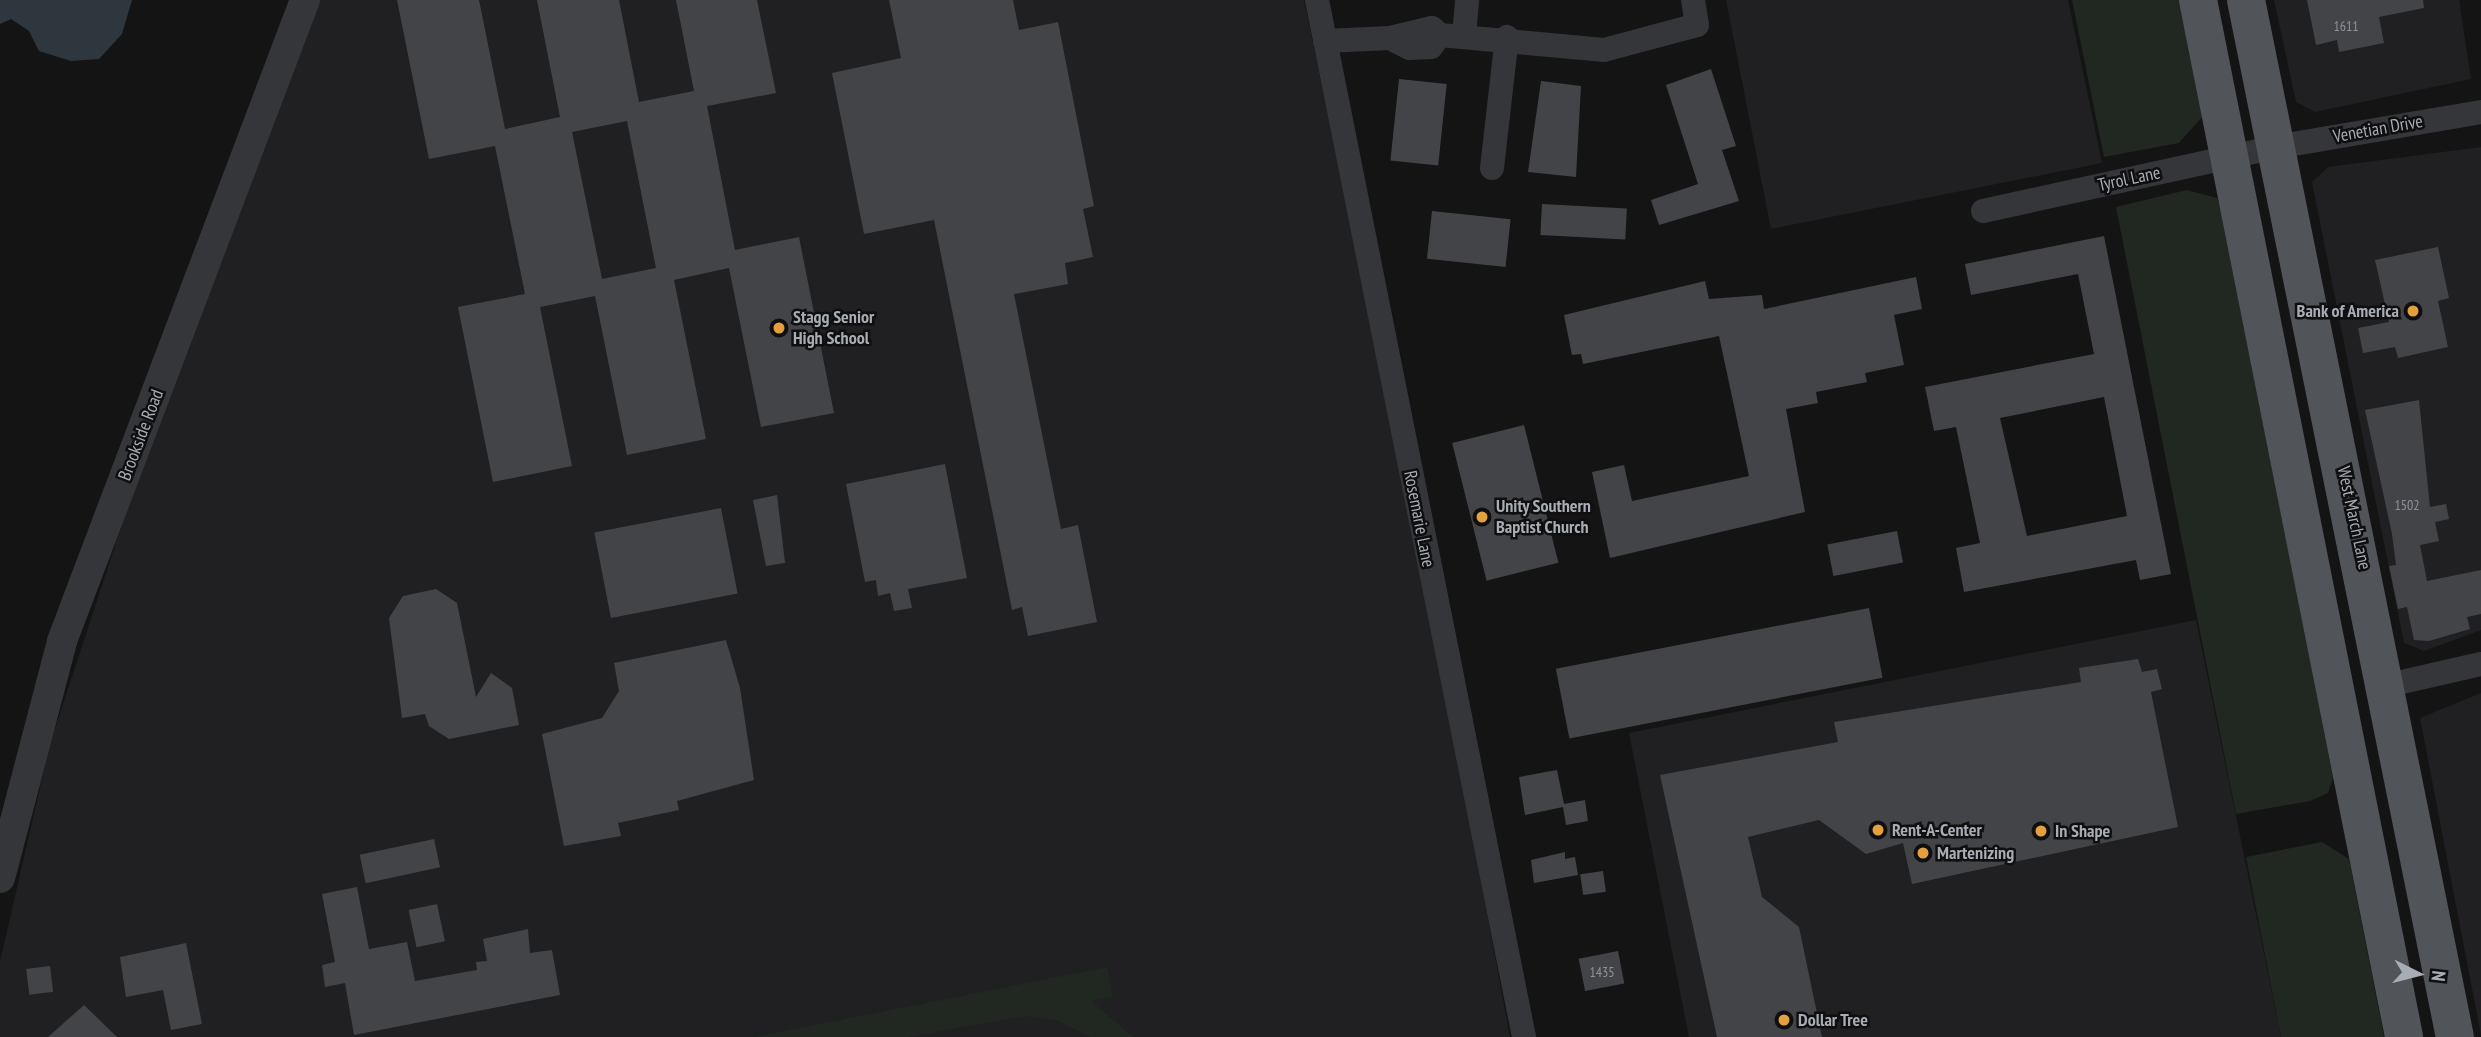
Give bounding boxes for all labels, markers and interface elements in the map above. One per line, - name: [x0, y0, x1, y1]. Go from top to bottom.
- house number: 1611: [2333, 18, 2359, 34]
- street label: Venetian Drive: [2331, 110, 2425, 148]
- street label: Tyrol Lane: [2096, 162, 2162, 196]
- place label: Bank of America: [2296, 300, 2399, 322]
- marker: Bank of America: [2405, 303, 2421, 319]
- place label: Stagg Senior High School: [793, 307, 874, 350]
- marker: Stagg Senior High School: [771, 320, 787, 336]
- street label: Brookside Road: [114, 386, 168, 484]
- street label: West March Lane: [2332, 464, 2376, 572]
- street label: Rosemarie Lane: [1399, 469, 1439, 569]
- place label: Unity Southern Baptist Church: [1496, 496, 1591, 538]
- house number: 1502: [2394, 497, 2420, 513]
- marker: Unity Southern Baptist Church: [1474, 509, 1490, 525]
- place label: Rent-A-Center: [1892, 819, 1982, 841]
- place label: In Shape: [2055, 820, 2110, 842]
- marker: Rent-A-Center: [1870, 822, 1886, 838]
- marker: In Shape: [2033, 823, 2049, 839]
- place label: Martenizing: [1937, 842, 2014, 864]
- marker: Martenizing: [1915, 845, 1931, 861]
- north arrow: [2383, 939, 2453, 1009]
- house number: 1435: [1589, 964, 1615, 980]
- text: N: [2426, 970, 2451, 983]
- place label: Dollar Tree: [1798, 1009, 1868, 1031]
- marker: Dollar Tree: [1776, 1012, 1792, 1028]

